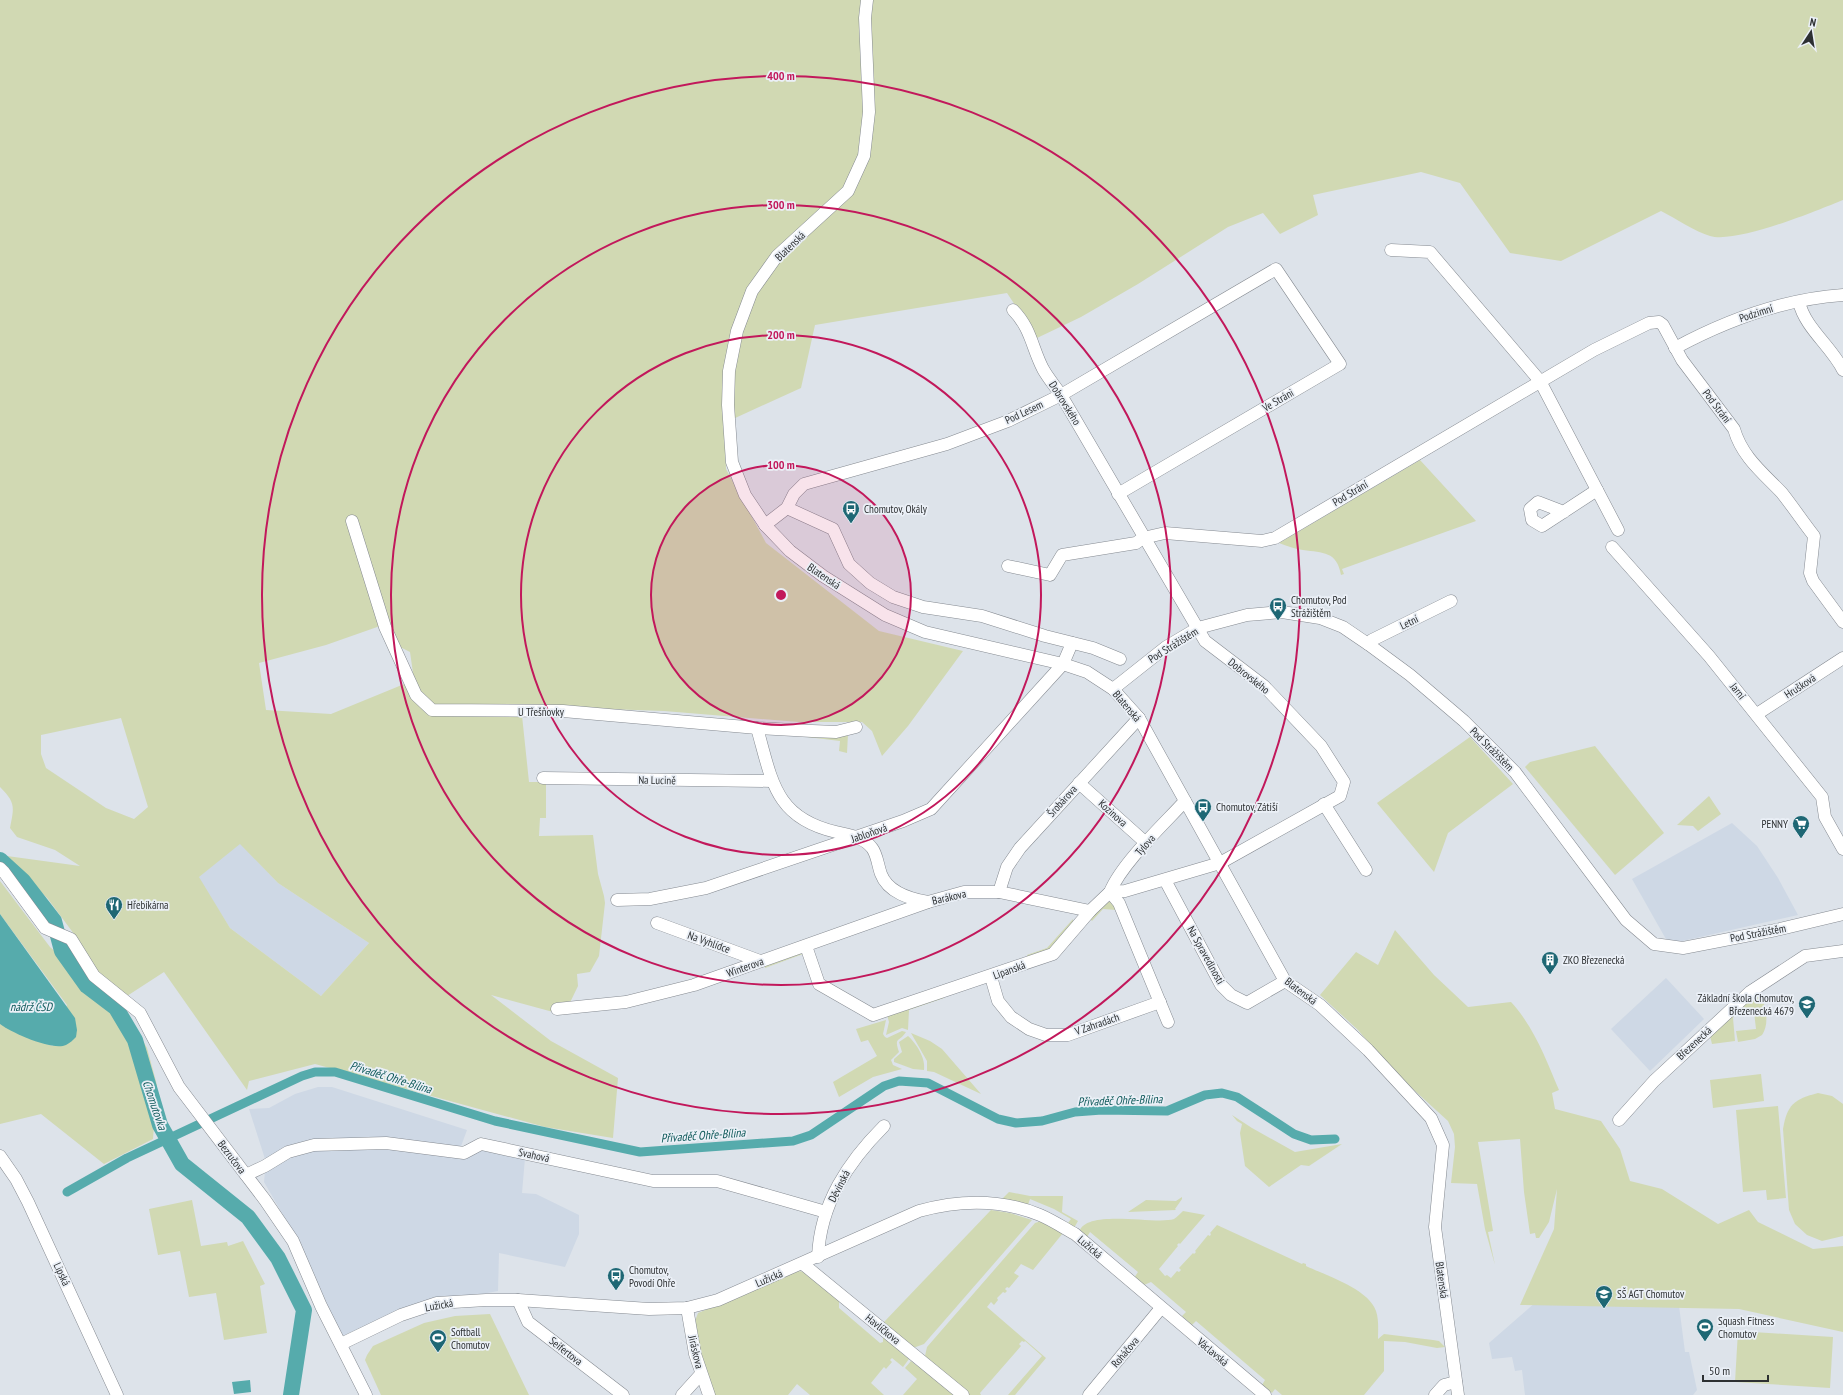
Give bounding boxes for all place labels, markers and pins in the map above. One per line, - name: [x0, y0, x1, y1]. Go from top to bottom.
- bus stop icon: Chomutov, Okály: [841, 499, 861, 524]
- place label: Chomutov, Okály: [864, 502, 928, 516]
- centre of rings: [774, 588, 788, 602]
- place label: Chomutov, Pod Strážištěm: [1291, 593, 1347, 620]
- bus stop icon: Chomutov, Pod Strážištěm: [1268, 596, 1288, 621]
- bus stop icon: Chomutov, Zátiší: [1193, 797, 1213, 822]
- place label: Chomutov, Zátiší: [1216, 800, 1279, 814]
- supermarket icon: PENNY: [1791, 814, 1811, 839]
- place label: PENNY: [1761, 817, 1788, 831]
- restaurant icon: Hřebíkárna: [104, 895, 124, 920]
- place label: Hřebíkárna: [127, 898, 169, 912]
- building icon: ZKO Březenecká: [1540, 950, 1560, 975]
- place label: ZKO Březenecká: [1563, 953, 1624, 967]
- place label: Základní škola Chomutov, Březenecká 4679: [1697, 991, 1794, 1018]
- school or university icon: Základní škola Chomutov, Březenecká 4679: [1797, 994, 1817, 1019]
- place label: Chomutov, Povodí Ohře: [629, 1263, 676, 1290]
- bus stop icon: Chomutov, Povodí Ohře: [606, 1266, 626, 1291]
- school or university icon: SŠ AGT Chomutov: [1594, 1284, 1614, 1309]
- place label: SŠ AGT Chomutov: [1617, 1287, 1685, 1301]
- place label: Squash Fitness Chomutov: [1718, 1314, 1775, 1341]
- sports icon: Squash Fitness Chomutov: [1695, 1317, 1715, 1342]
- place label: Softball Chomutov: [451, 1325, 490, 1352]
- sports icon: Softball Chomutov: [428, 1328, 448, 1353]

